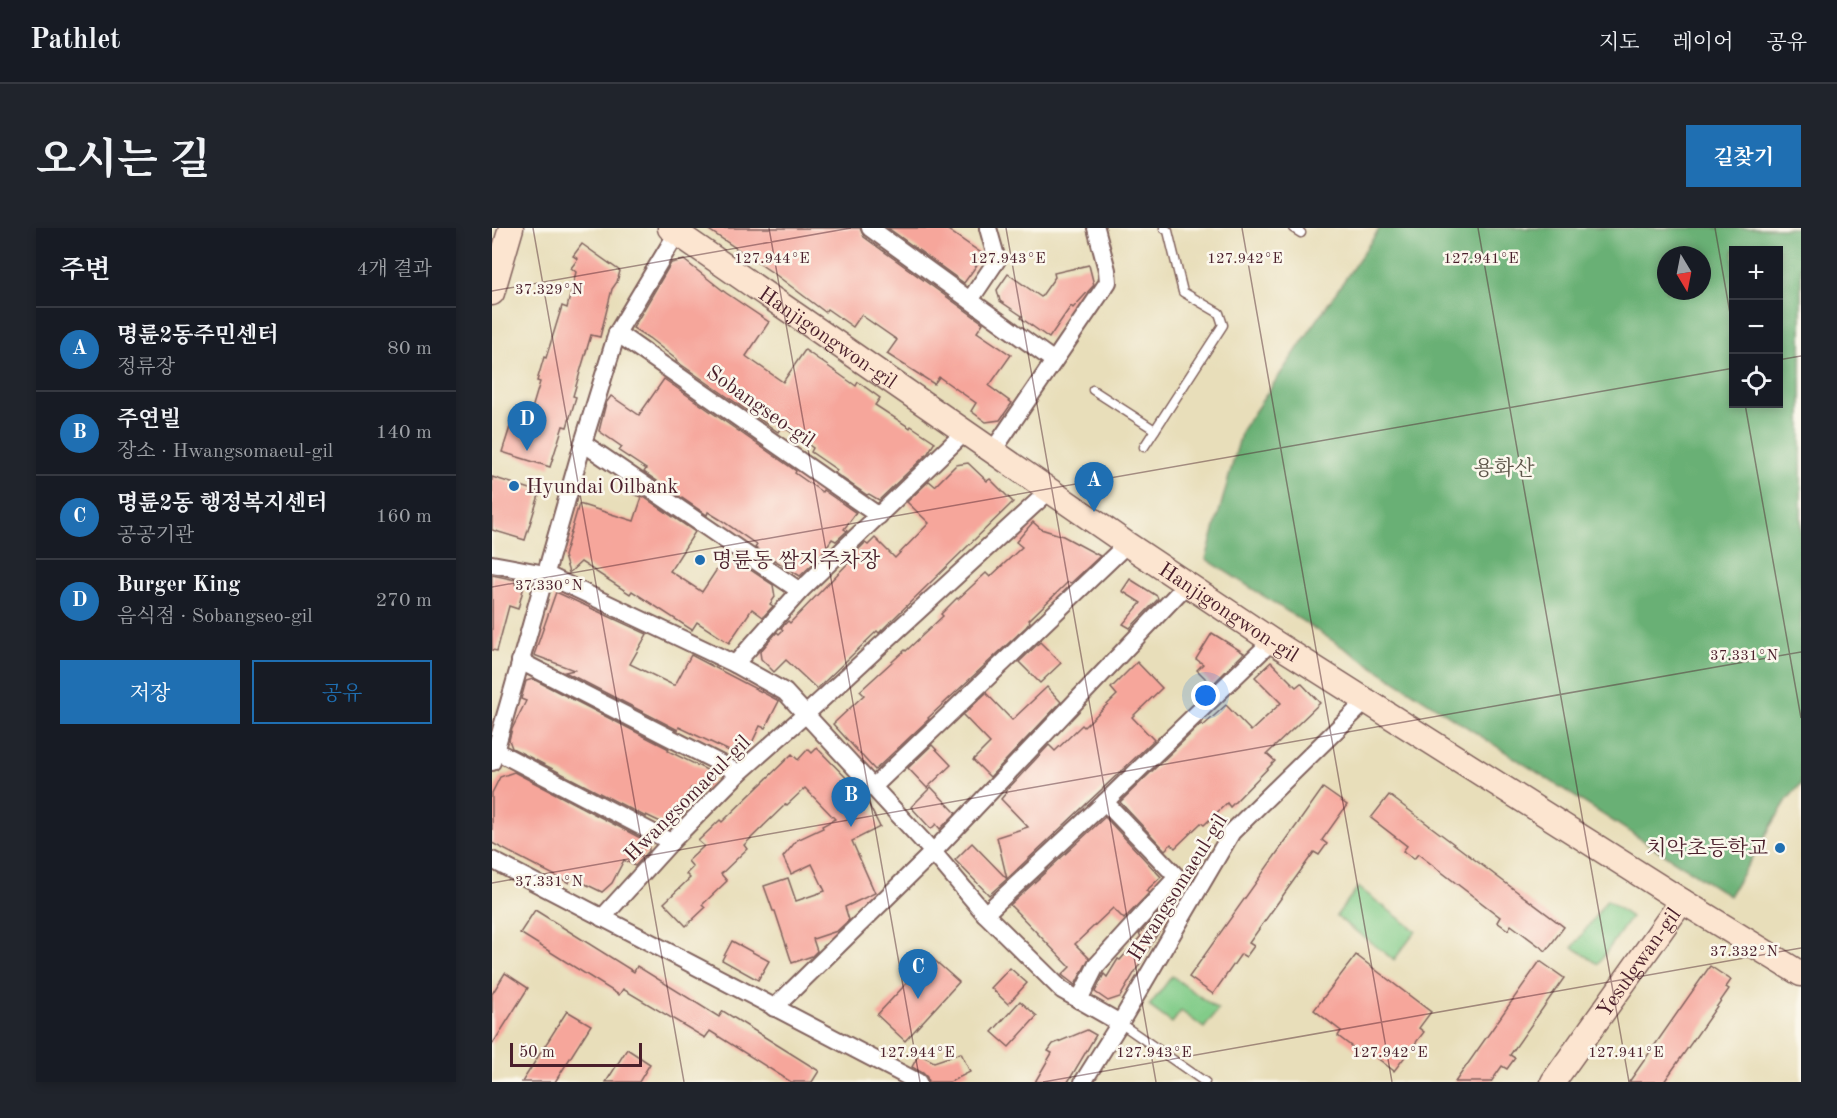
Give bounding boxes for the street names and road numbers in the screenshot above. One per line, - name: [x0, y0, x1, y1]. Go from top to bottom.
- street label: Hanjigongwon-gil: [754, 284, 900, 394]
- street label: Sobangseo-gil: [702, 362, 818, 452]
- street label: Hanjigongwon-gil: [1154, 559, 1302, 667]
- street label: Hwangsomaeul-gil: [621, 732, 755, 866]
- street label: Hwangsomaeul-gil: [1125, 810, 1232, 965]
- street label: Yesulgwan-gil: [1594, 904, 1686, 1022]

